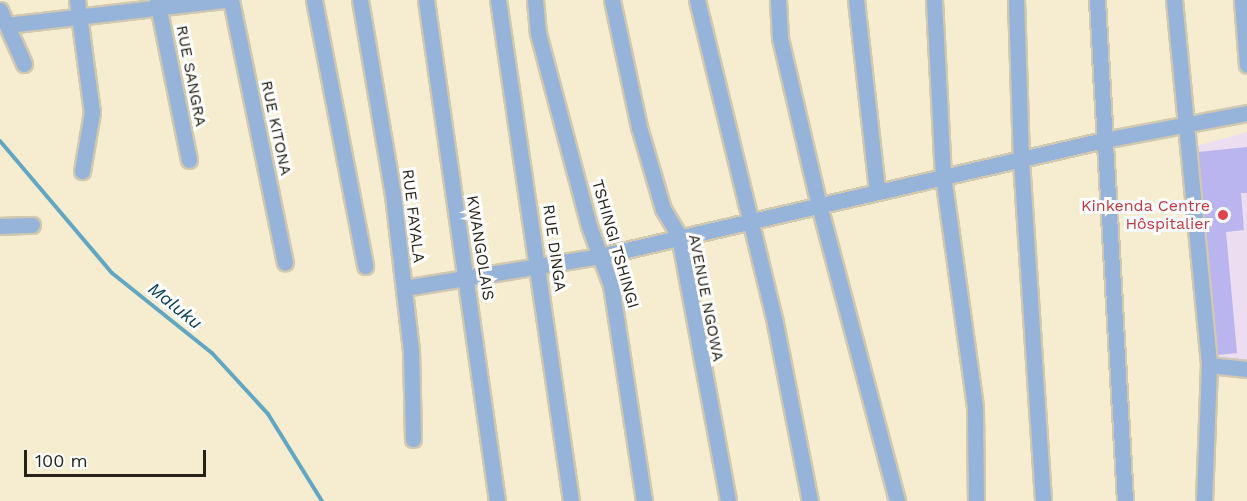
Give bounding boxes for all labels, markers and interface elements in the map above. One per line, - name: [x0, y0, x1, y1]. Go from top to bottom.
- street label: RUE SANGRA: [172, 24, 210, 128]
- street label: RUE KITONA: [257, 79, 295, 177]
- street label: RUE FAYALA: [398, 168, 428, 264]
- street label: TSHINGI TSHINGI: [587, 177, 643, 311]
- street label: KWANGOLAIS: [462, 194, 498, 302]
- place label: Kinkenda Centre Hôspitalier: [1081, 196, 1210, 234]
- street label: RUE DINGA: [538, 203, 570, 293]
- marker: Kinkenda Centre Hôspitalier: [1214, 206, 1232, 224]
- street label: AVENUE NGOWA: [684, 233, 728, 363]
- water label: Maluku: [144, 278, 206, 334]
- scale bar: [27, 438, 208, 476]
- text: 100 m: [35, 450, 88, 471]

